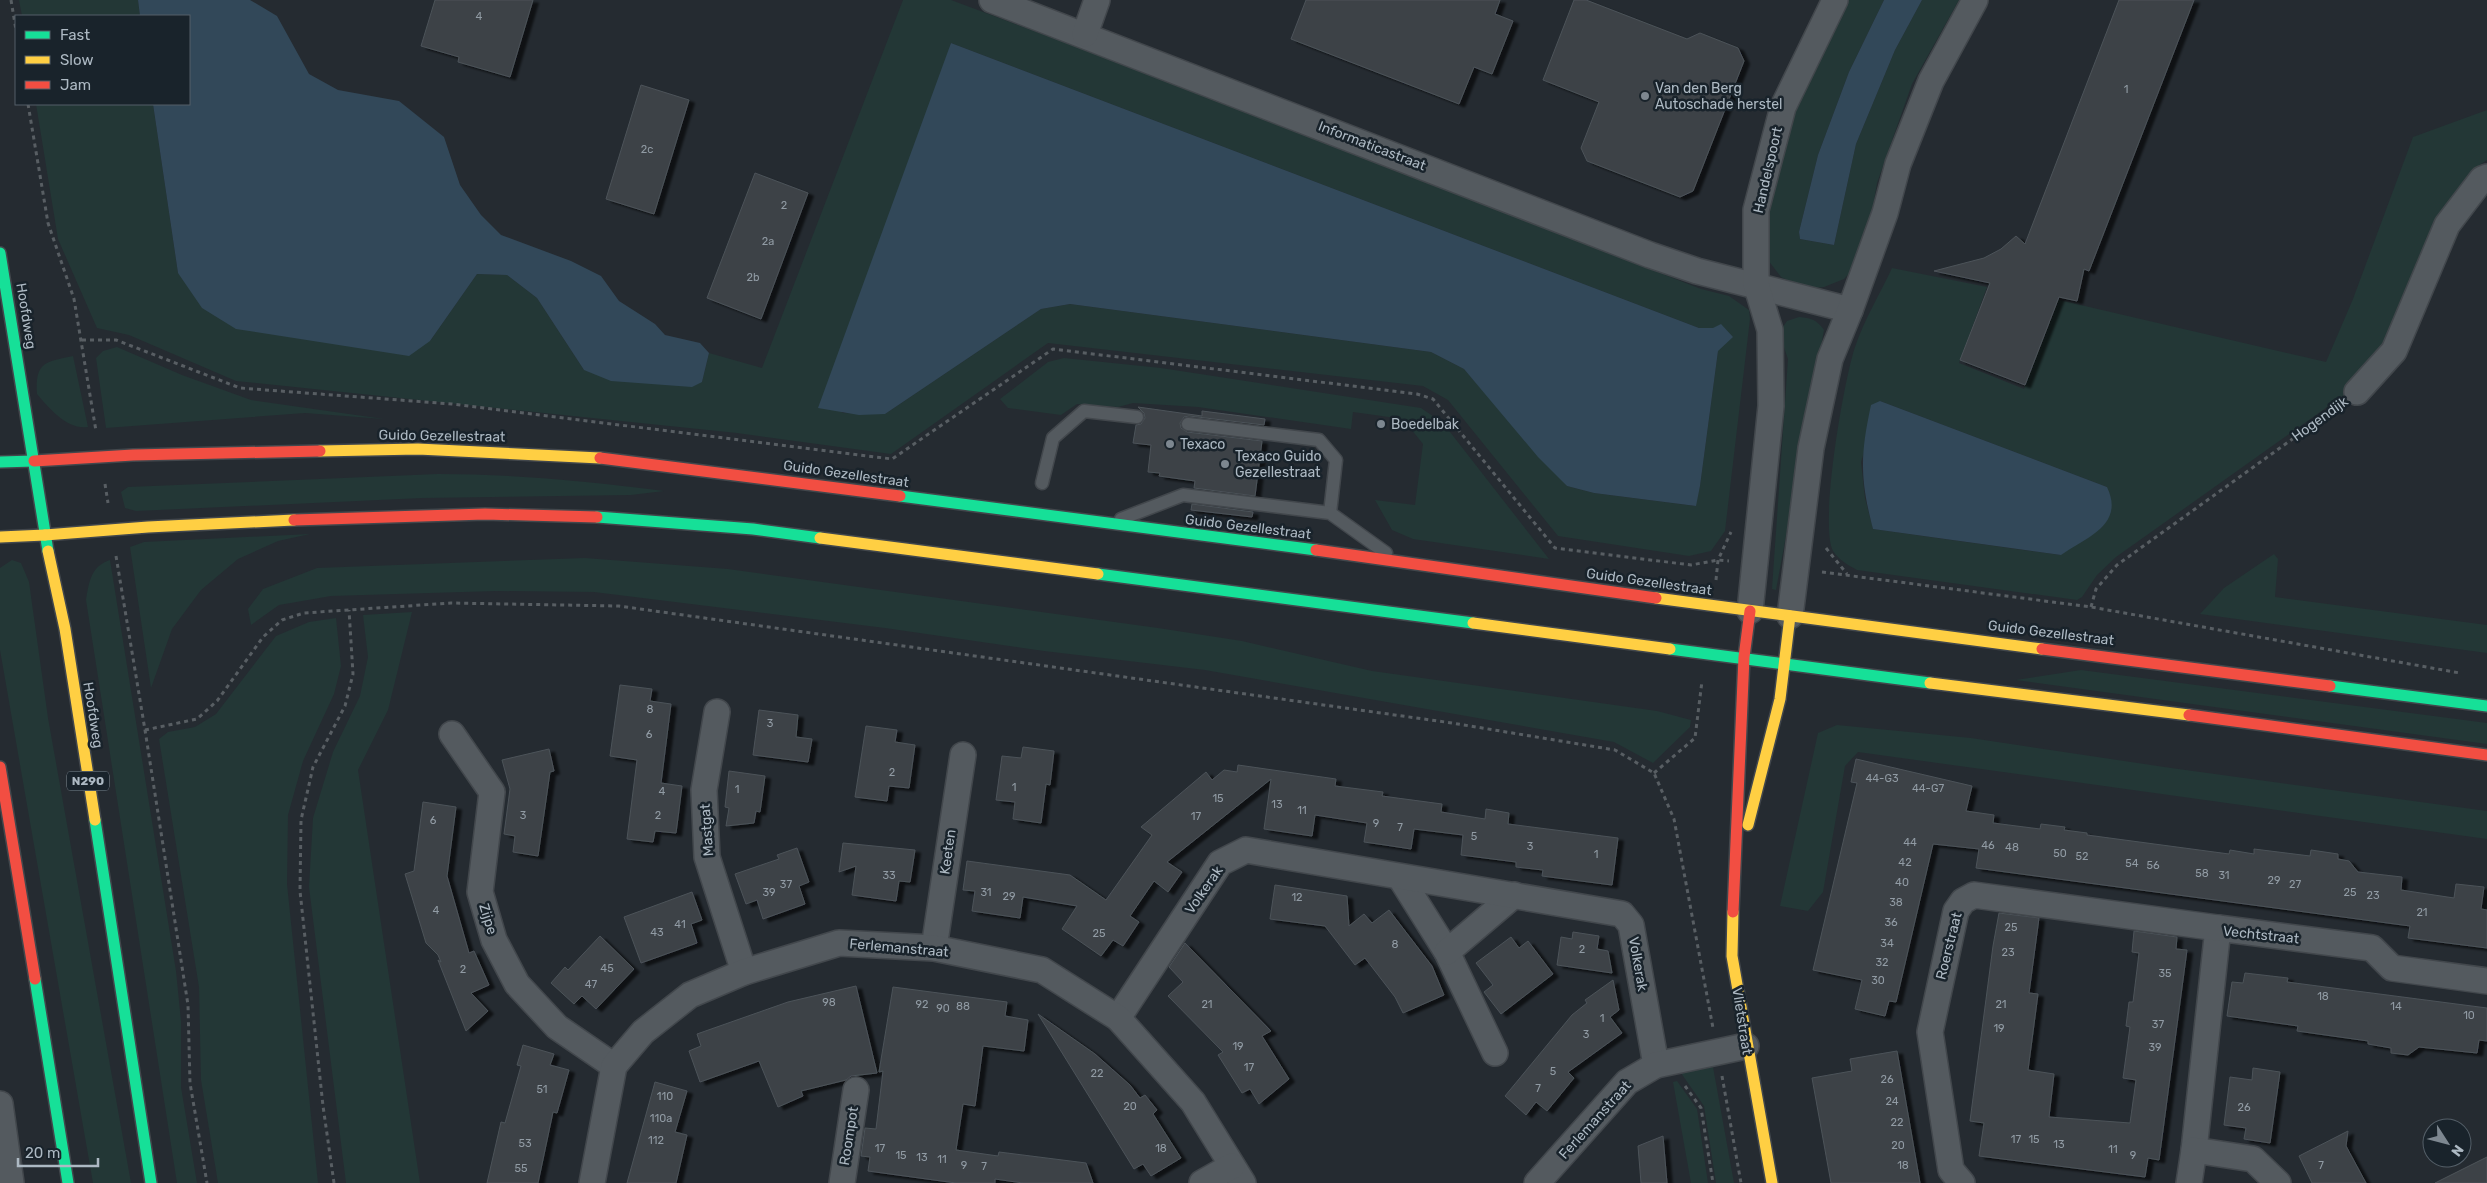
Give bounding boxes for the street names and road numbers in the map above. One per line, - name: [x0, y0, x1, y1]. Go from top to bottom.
- street label: Informaticastraat: [1316, 118, 1429, 175]
- street label: Handelspoort: [1750, 125, 1786, 215]
- street label: Hoofdweg: [12, 282, 40, 350]
- street label: Hogendijk: [2289, 393, 2352, 445]
- street label: Guido Gezellestraat: [379, 426, 506, 446]
- street label: Guido Gezellestraat: [782, 457, 910, 491]
- street label: Guido Gezellestraat: [1184, 511, 1312, 543]
- street label: Guido Gezellestraat: [1585, 565, 1713, 599]
- street label: Guido Gezellestraat: [1987, 617, 2115, 649]
- street label: Hoofdweg: [79, 681, 107, 749]
- road number: N290: [67, 771, 109, 790]
- street label: Mastgat: [697, 802, 717, 857]
- street label: Keeten: [936, 828, 960, 876]
- street label: Volkerak: [1181, 862, 1227, 917]
- street label: Zijpe: [475, 901, 501, 937]
- street label: Roerstraat: [1932, 910, 1966, 982]
- street label: Vechtstraat: [2222, 923, 2300, 948]
- street label: Ferlemanstraat: [849, 935, 950, 961]
- street label: Volkerak: [1625, 936, 1651, 993]
- street label: Vlietstraat: [1728, 986, 1756, 1056]
- street label: Ferlemanstraat: [1555, 1077, 1635, 1163]
- street label: Roompot: [836, 1105, 862, 1167]

